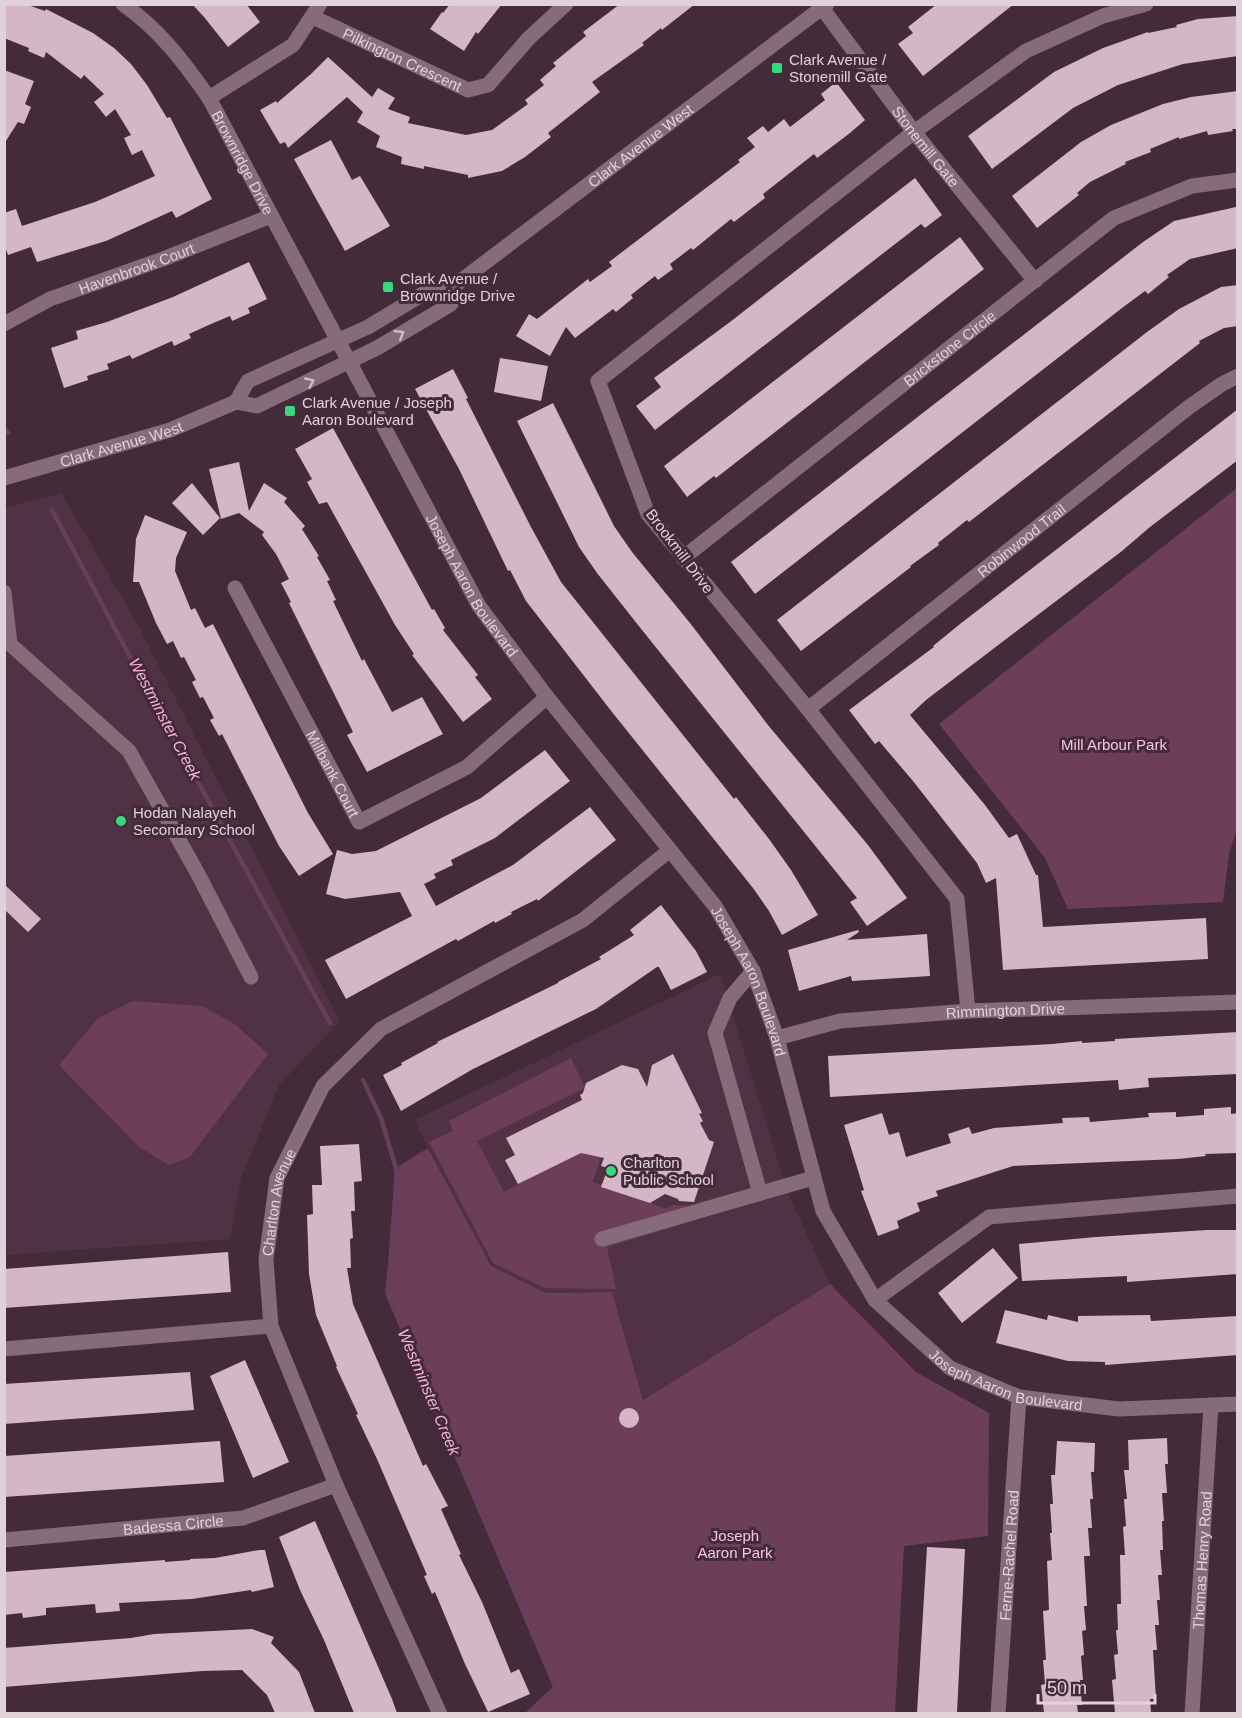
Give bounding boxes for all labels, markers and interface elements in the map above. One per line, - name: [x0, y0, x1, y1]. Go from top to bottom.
- street label: Pilkington Crescent: [340, 24, 465, 95]
- place label: Clark Avenue / Stonemill Gate: [789, 51, 887, 85]
- marker: Clark Avenue / Stonemill Gate: [770, 61, 784, 75]
- street label: Clark Avenue West: [584, 100, 697, 190]
- street label: Stonemill Gate: [889, 102, 963, 190]
- street label: Brownridge Drive: [209, 108, 278, 217]
- street label: Havenbrook Court: [76, 239, 197, 297]
- place label: Clark Avenue / Brownridge Drive: [400, 270, 515, 304]
- marker: Clark Avenue / Brownridge Drive: [381, 280, 395, 294]
- street label: Brickstone Circle: [900, 306, 999, 390]
- one-way arrow: [394, 330, 404, 342]
- one-way arrow: [303, 377, 314, 389]
- place label: Clark Avenue / Joseph Aaron Boulevard: [302, 394, 452, 428]
- marker: Clark Avenue / Joseph Aaron Boulevard: [283, 404, 297, 418]
- street label: Clark Avenue West: [58, 417, 186, 470]
- street label: Robinwood Trail: [974, 500, 1069, 580]
- street label: Brookmill Drive: [643, 506, 717, 596]
- street label: Joseph Aaron Boulevard: [423, 511, 522, 659]
- water label: Westminster Creek: [126, 655, 205, 784]
- street label: Millbank Court: [303, 727, 364, 821]
- park label: Mill Arbour Park: [1061, 736, 1167, 753]
- place label: Hodan Nalayeh Secondary School: [133, 804, 255, 838]
- marker: Hodan Nalayeh Secondary School: [114, 814, 128, 828]
- street label: Joseph Aaron Boulevard: [708, 903, 790, 1058]
- street label: Rimmington Drive: [945, 999, 1065, 1021]
- street label: Charlton Avenue: [258, 1145, 299, 1257]
- place label: Charlton Public School: [623, 1154, 714, 1188]
- marker: Charlton Public School: [604, 1164, 618, 1178]
- water label: Westminster Creek: [395, 1326, 464, 1459]
- street label: Joseph Aaron Boulevard: [926, 1345, 1084, 1413]
- street label: Ferne-Rachel Road: [996, 1489, 1021, 1621]
- street label: Thomas Henry Road: [1189, 1491, 1214, 1630]
- street label: Badessa Circle: [122, 1511, 224, 1538]
- park label: Joseph Aaron Park: [697, 1527, 773, 1561]
- scale bar: [1038, 1667, 1155, 1705]
- text: 50 m: [1047, 1678, 1087, 1698]

